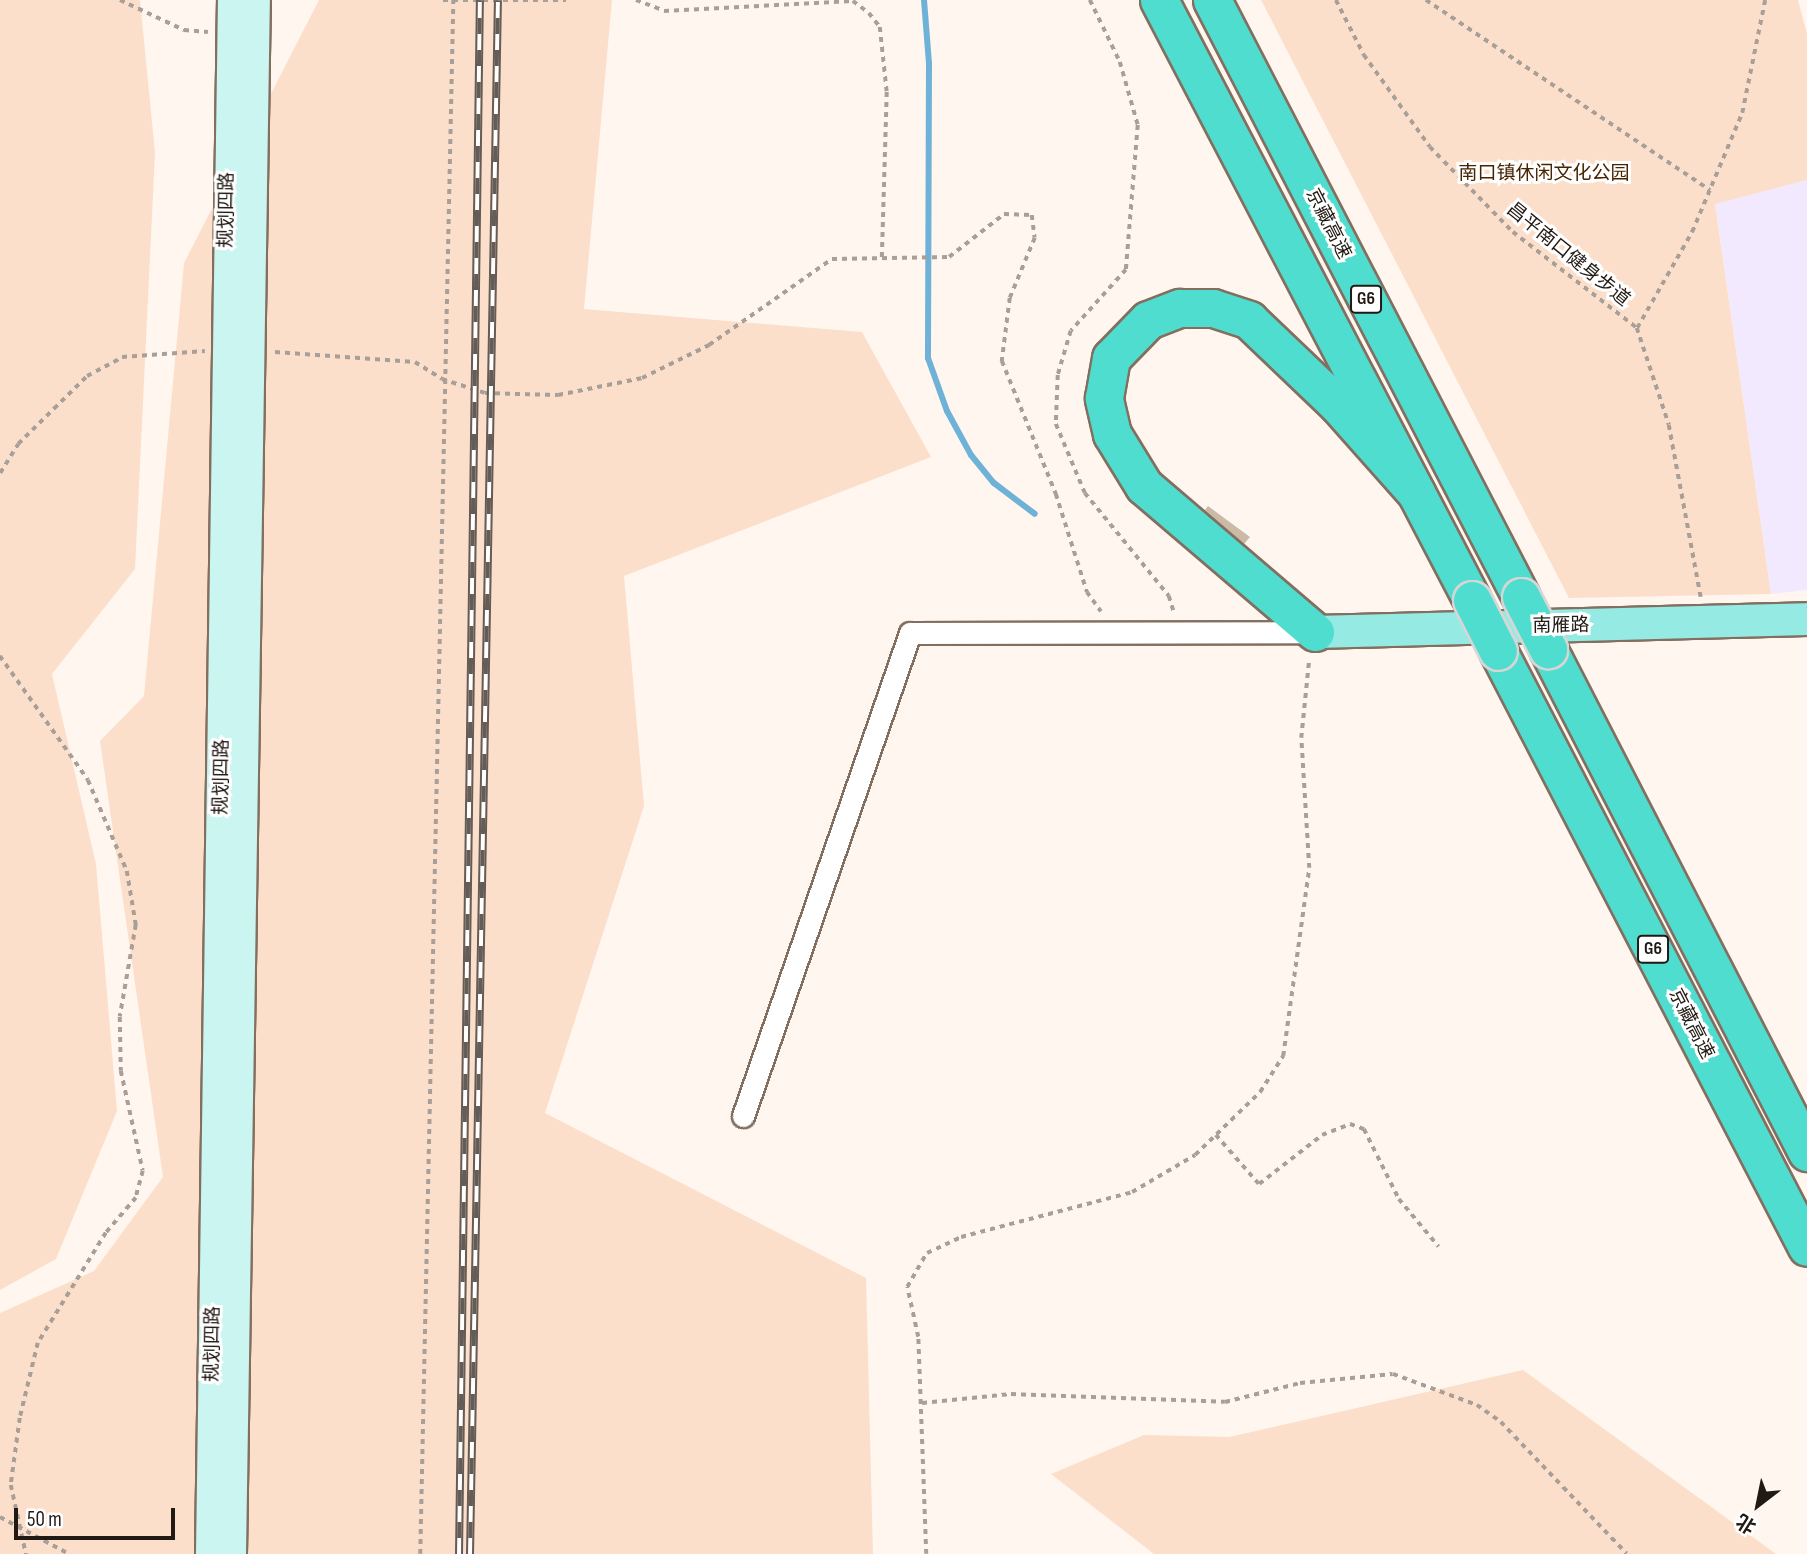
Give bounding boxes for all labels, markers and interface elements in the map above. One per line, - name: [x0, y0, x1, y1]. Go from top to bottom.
- park label: 南口镇休闲文化公园: [1459, 163, 1629, 185]
- street label: 规划四路: [215, 172, 239, 248]
- street label: 京藏高速: [1301, 185, 1355, 263]
- street label: 昌平南口健身步道: [1502, 198, 1634, 312]
- road number: G6: [1348, 284, 1384, 314]
- street label: 南雁路: [1532, 614, 1590, 638]
- street label: 规划四路: [210, 739, 234, 815]
- road number: G6: [1636, 934, 1670, 964]
- street label: 京藏高速: [1664, 985, 1718, 1063]
- street label: 规划四路: [201, 1306, 225, 1382]
- north arrow: [1723, 1470, 1793, 1540]
- scale bar: [18, 1494, 178, 1538]
- text: 50 m: [27, 1507, 62, 1532]
- text: 北: [1732, 1508, 1761, 1538]

